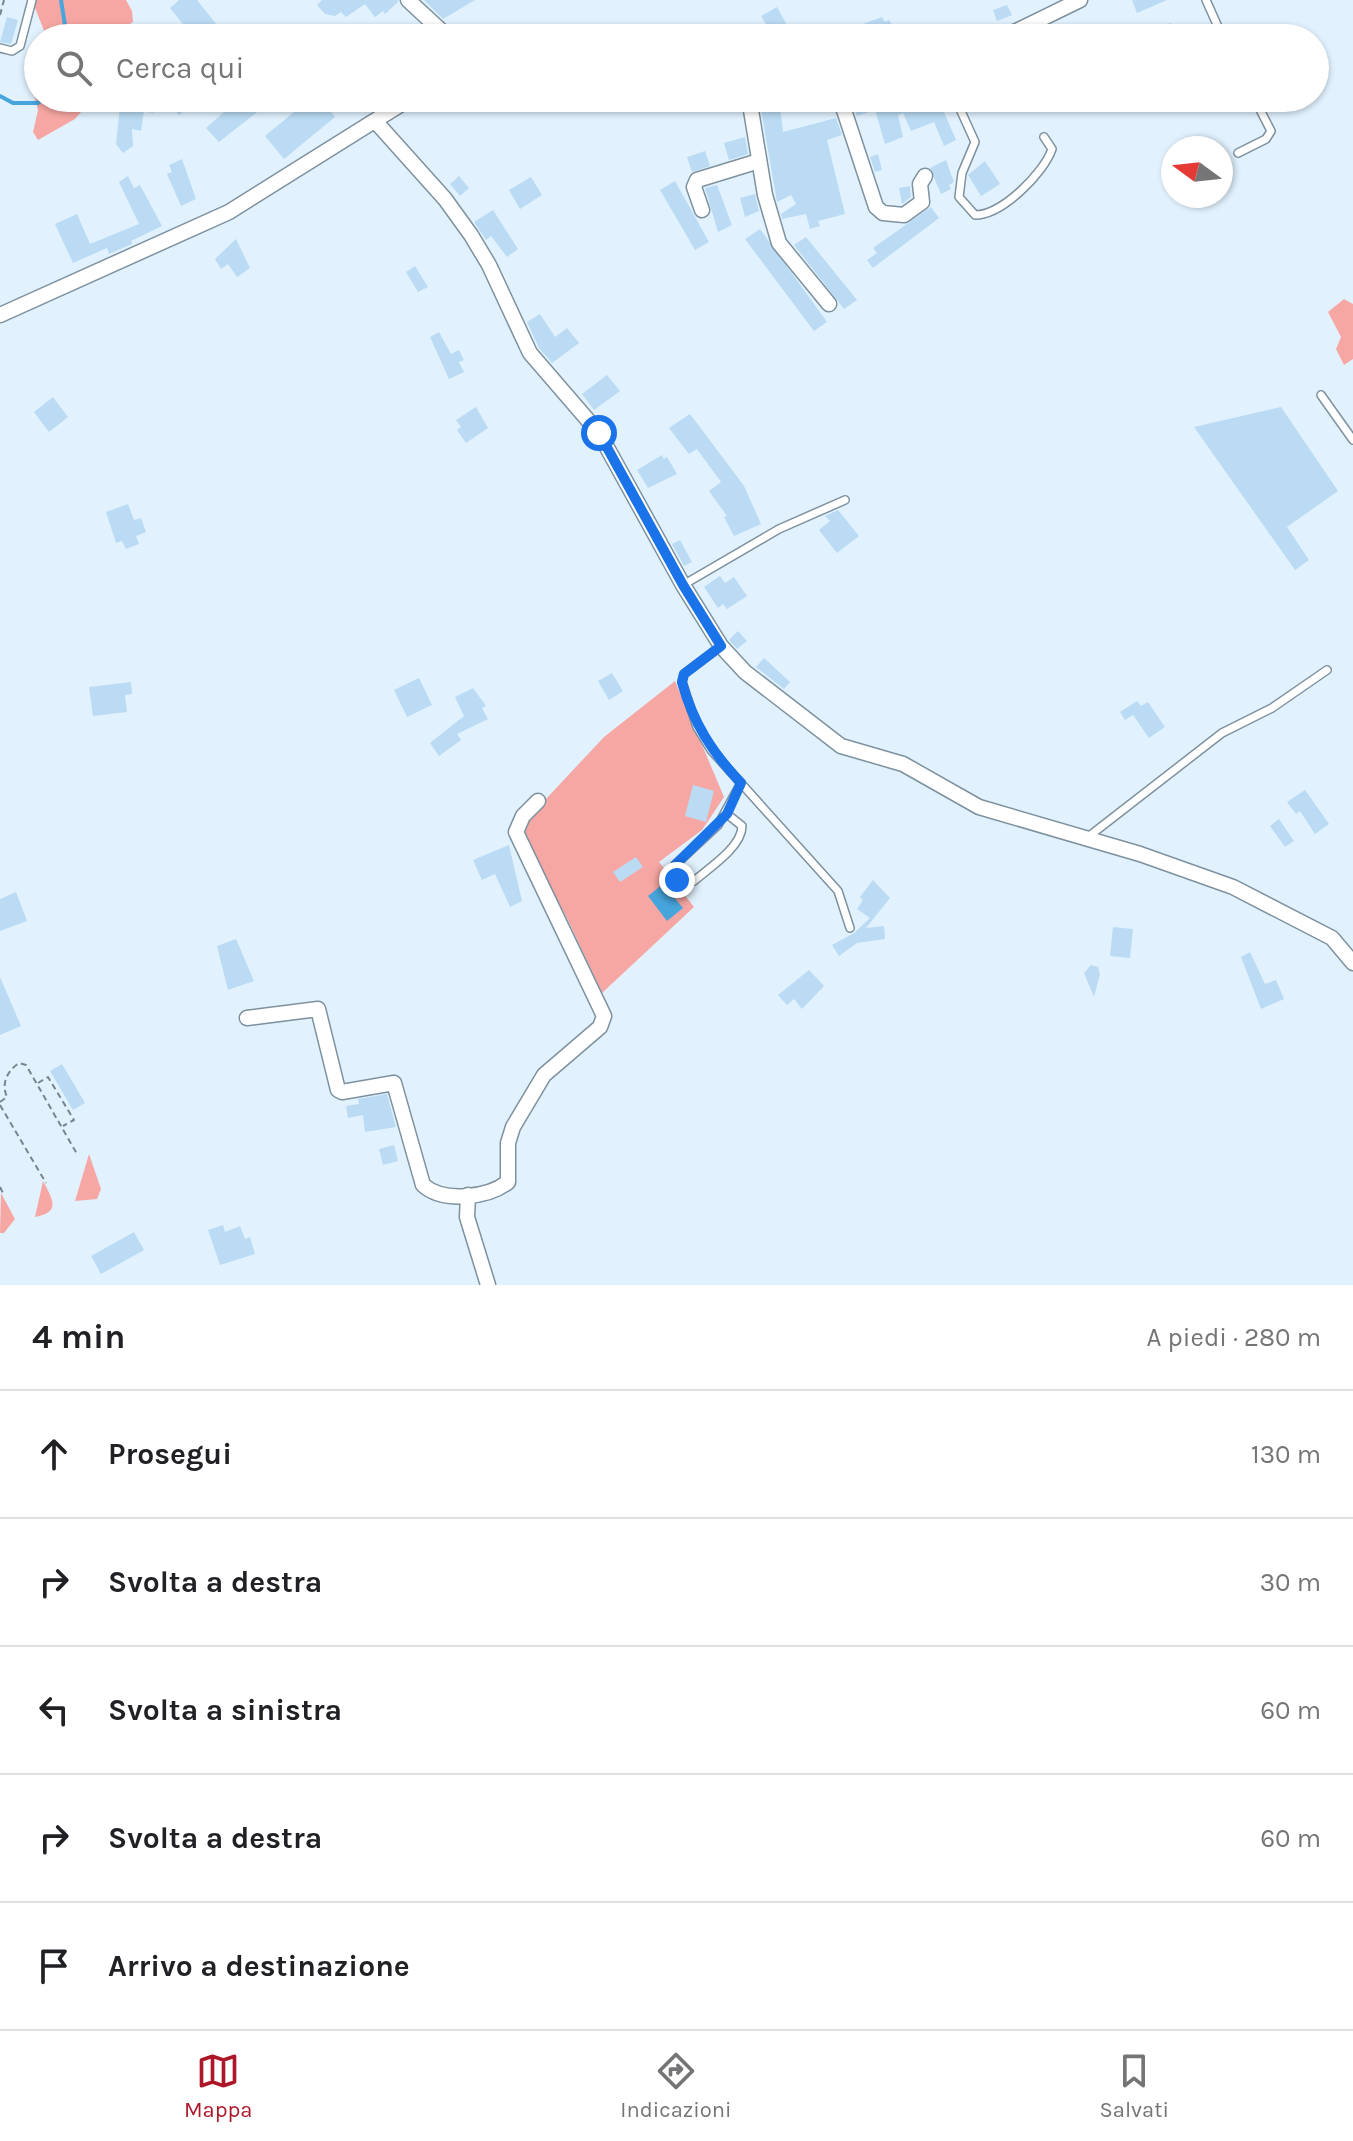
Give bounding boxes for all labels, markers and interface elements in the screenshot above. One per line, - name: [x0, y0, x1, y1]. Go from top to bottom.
- search box: [24, 24, 1329, 112]
- icon: search: [52, 46, 96, 90]
- text: Cerca qui: [116, 50, 244, 86]
- north arrow: [1161, 136, 1233, 208]
- route start: [581, 415, 617, 451]
- route end: [659, 862, 695, 898]
- text: 4 min: [32, 1317, 125, 1357]
- text: A piedi · 280 m: [1146, 1322, 1321, 1353]
- icon: ahead: [32, 1432, 76, 1476]
- text: Prosegui: [108, 1436, 232, 1472]
- text: 130 m: [1251, 1439, 1321, 1470]
- icon: right: [32, 1560, 76, 1604]
- text: Svolta a destra: [108, 1564, 322, 1600]
- text: 30 m: [1260, 1567, 1321, 1598]
- icon: left: [32, 1688, 76, 1732]
- text: Svolta a sinistra: [108, 1692, 342, 1728]
- text: 60 m: [1260, 1695, 1321, 1726]
- icon: right: [32, 1816, 76, 1860]
- text: Svolta a destra: [108, 1820, 322, 1856]
- text: 60 m: [1260, 1823, 1321, 1854]
- icon: arrive: [32, 1944, 76, 1988]
- text: Arrivo a destinazione: [108, 1948, 410, 1984]
- tab: Mappa: [184, 2049, 252, 2123]
- tab: Indicazioni: [620, 2049, 732, 2123]
- tab: Salvati: [1099, 2049, 1169, 2123]

